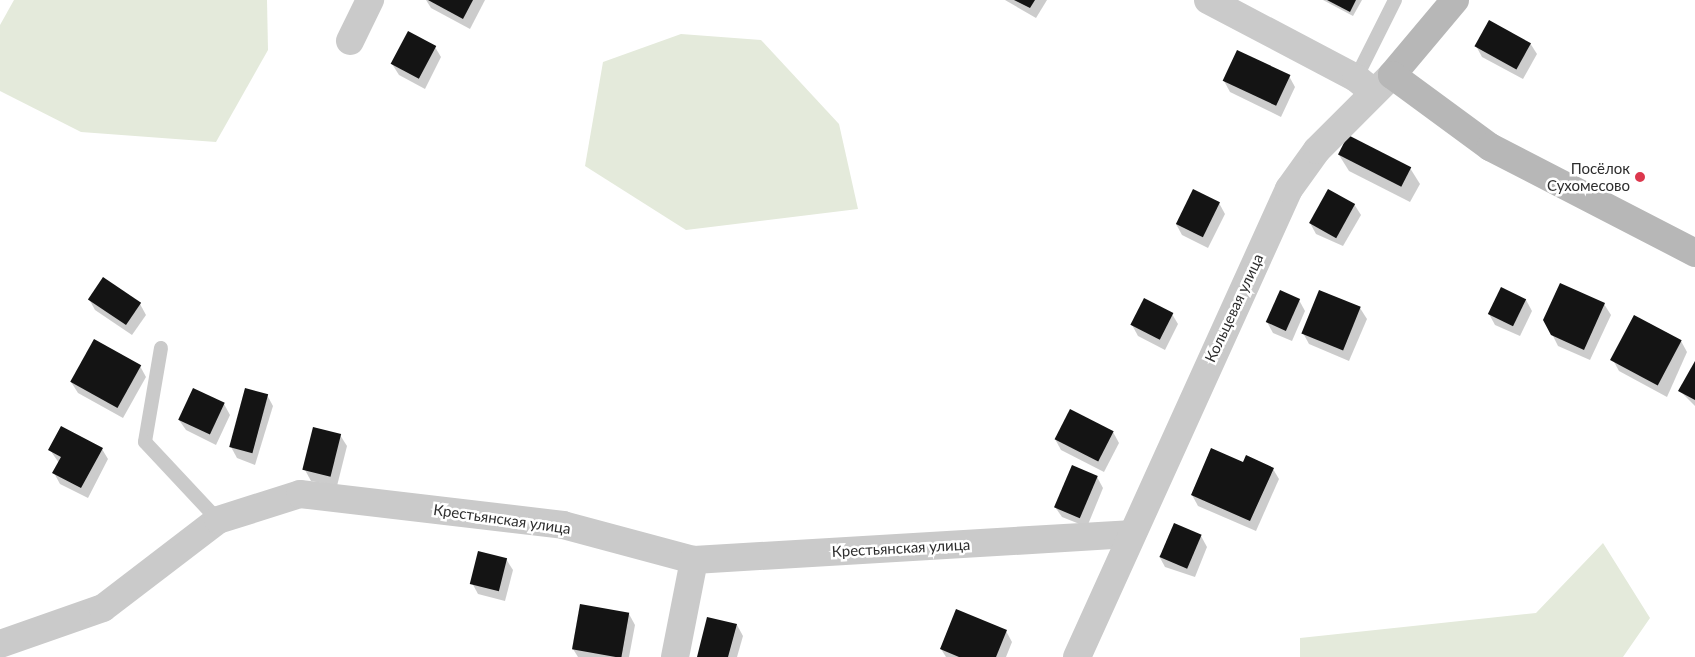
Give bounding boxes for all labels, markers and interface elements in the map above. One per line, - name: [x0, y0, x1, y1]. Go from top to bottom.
- place label: Посёлок Сухомесово: [1547, 159, 1630, 194]
- marker: Посёлок Сухомесово: [1634, 171, 1646, 183]
- street label: Кольцевая улица: [1201, 251, 1267, 365]
- street label: Крестьянская улица: [432, 500, 572, 538]
- street label: Крестьянская улица: [831, 535, 971, 561]

